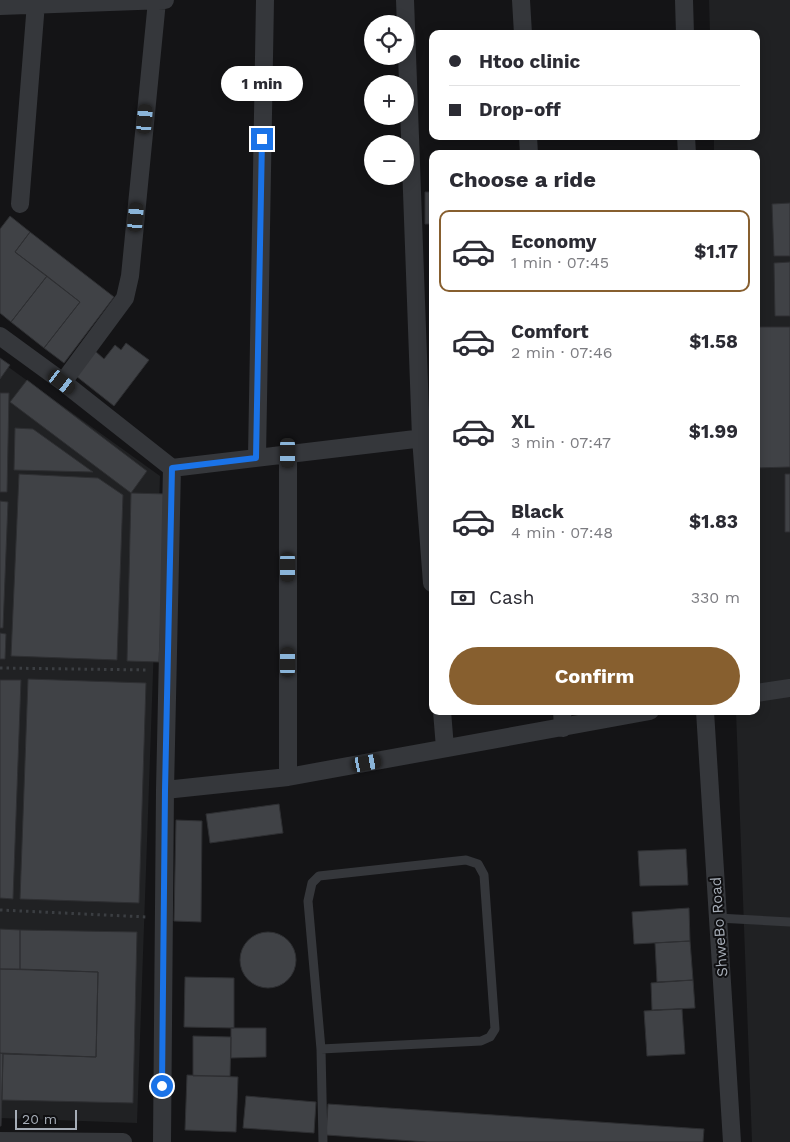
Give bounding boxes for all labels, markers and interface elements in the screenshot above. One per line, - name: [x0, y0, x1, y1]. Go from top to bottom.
- map controls: [364, 15, 414, 185]
- button: locate: [364, 15, 414, 65]
- text: Htoo clinic: [479, 50, 580, 73]
- callout: 1 min: [221, 66, 303, 102]
- text: 1 min: [241, 74, 283, 93]
- button: +: [364, 75, 414, 125]
- text: Drop-off: [479, 98, 561, 121]
- car: [136, 103, 153, 135]
- route end: [251, 128, 273, 150]
- button: −: [364, 135, 414, 185]
- text: Choose a ride: [449, 167, 596, 192]
- car: [127, 201, 144, 233]
- icon: car: [451, 229, 496, 274]
- text: Economy: [511, 230, 596, 253]
- text: $1.17: [694, 240, 738, 263]
- text: 1 min · 07:45: [511, 253, 609, 272]
- icon: car: [451, 319, 496, 364]
- text: Comfort: [511, 320, 589, 343]
- text: $1.58: [689, 330, 738, 353]
- text: 2 min · 07:46: [511, 343, 613, 362]
- car: [45, 367, 78, 397]
- icon: car: [451, 409, 496, 454]
- text: XL: [511, 410, 535, 433]
- text: $1.99: [689, 420, 738, 443]
- text: 3 min · 07:47: [511, 433, 611, 452]
- car: [280, 438, 295, 468]
- icon: car: [451, 499, 496, 544]
- text: Black: [511, 500, 564, 523]
- text: $1.83: [689, 510, 738, 533]
- text: 4 min · 07:48: [511, 523, 613, 542]
- car: [280, 552, 295, 582]
- icon: cash: [449, 584, 477, 612]
- text: Cash: [489, 586, 535, 609]
- text: 330 m: [691, 588, 740, 607]
- car: [280, 647, 295, 677]
- button: Confirm: [449, 647, 740, 705]
- car: [350, 753, 383, 773]
- street label: ShweBo Road: [707, 876, 731, 978]
- route start: [151, 1075, 173, 1097]
- scale bar: [15, 1107, 78, 1130]
- text: 20 m: [22, 1111, 57, 1127]

